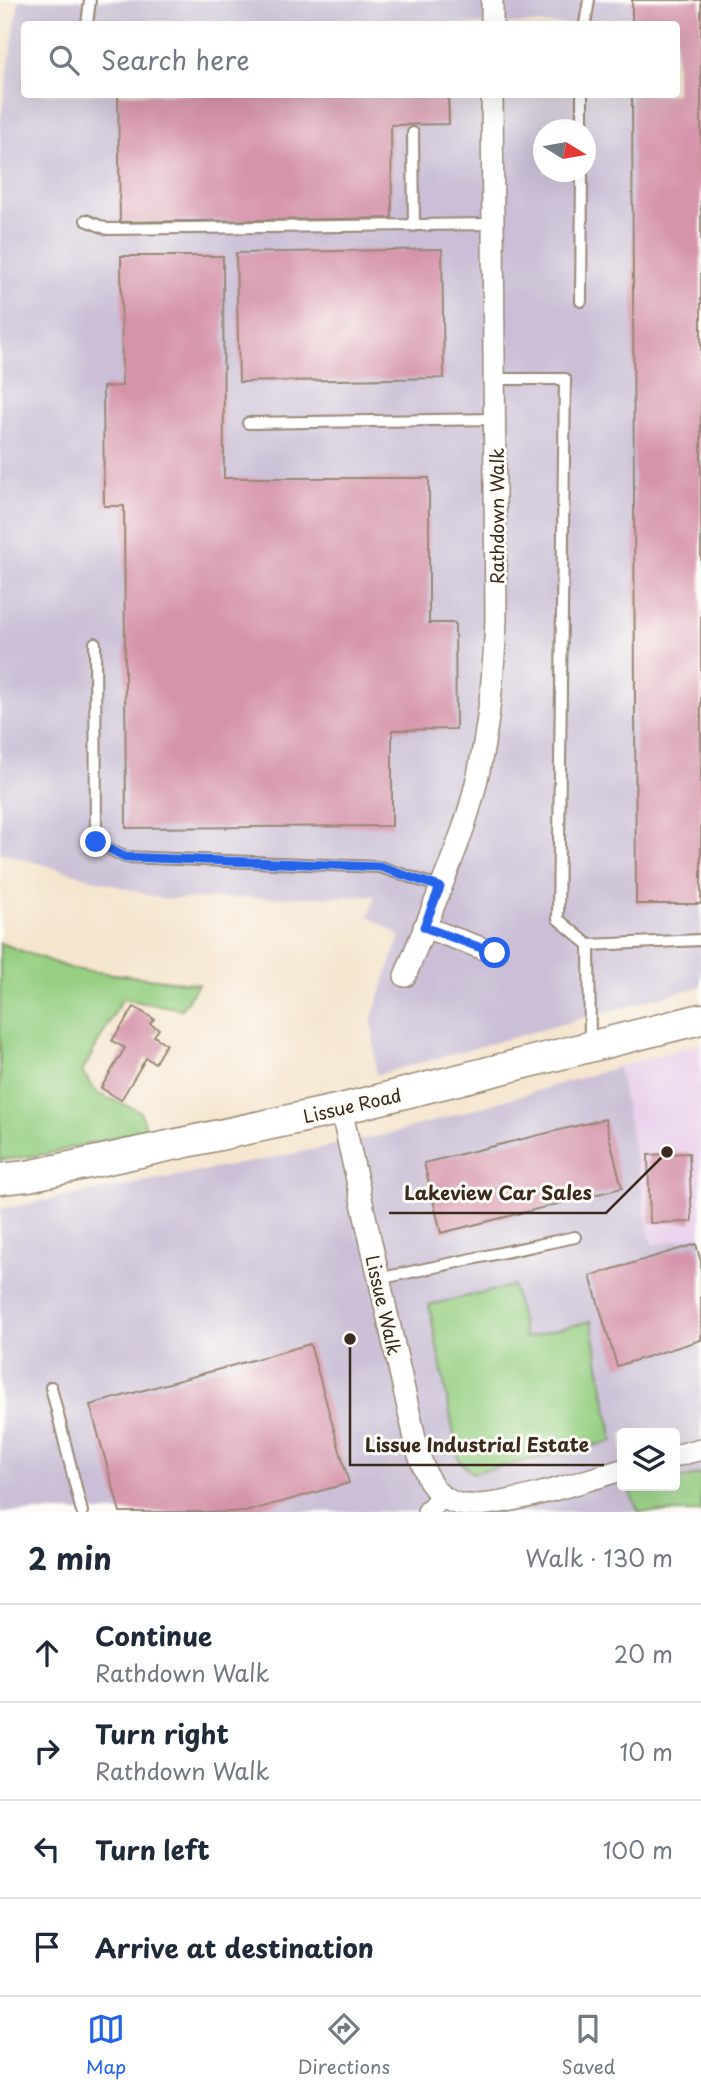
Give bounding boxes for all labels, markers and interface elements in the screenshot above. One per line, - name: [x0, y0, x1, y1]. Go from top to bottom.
- search box: [21, 21, 680, 98]
- text: Search here: [101, 40, 250, 79]
- icon: search: [45, 41, 83, 79]
- north arrow: [533, 119, 596, 182]
- street label: Rathdown Walk: [483, 448, 510, 584]
- route end: [80, 826, 111, 857]
- route start: [479, 937, 510, 968]
- street label: Lissue Road: [300, 1081, 404, 1129]
- callout: Lakeview Car Sales: [389, 1173, 606, 1213]
- text: Lakeview Car Sales: [404, 1178, 592, 1206]
- street label: Lissue Walk: [359, 1252, 409, 1358]
- callout: Lissue Industrial Estate: [350, 1425, 604, 1465]
- map controls: [617, 1428, 680, 1491]
- button: layers: [617, 1428, 680, 1491]
- text: Lissue Industrial Estate: [365, 1430, 589, 1458]
- text: 2 min: [28, 1535, 112, 1580]
- text: Walk · 130 m: [525, 1540, 673, 1575]
- text: Continue: [95, 1616, 212, 1655]
- icon: ahead: [28, 1634, 66, 1672]
- text: 20 m: [614, 1636, 673, 1671]
- text: Rathdown Walk: [95, 1655, 270, 1690]
- text: Turn right: [95, 1714, 229, 1753]
- icon: right: [28, 1732, 66, 1770]
- text: 10 m: [619, 1734, 673, 1769]
- text: Rathdown Walk: [95, 1753, 270, 1788]
- icon: left: [28, 1830, 66, 1868]
- text: Turn left: [95, 1830, 210, 1869]
- text: 100 m: [603, 1832, 673, 1867]
- icon: arrive: [28, 1928, 66, 1966]
- text: Arrive at destination: [95, 1928, 374, 1967]
- tab: Map: [86, 2010, 126, 2080]
- tab: Directions: [298, 2010, 390, 2080]
- tab: Saved: [561, 2010, 615, 2080]

